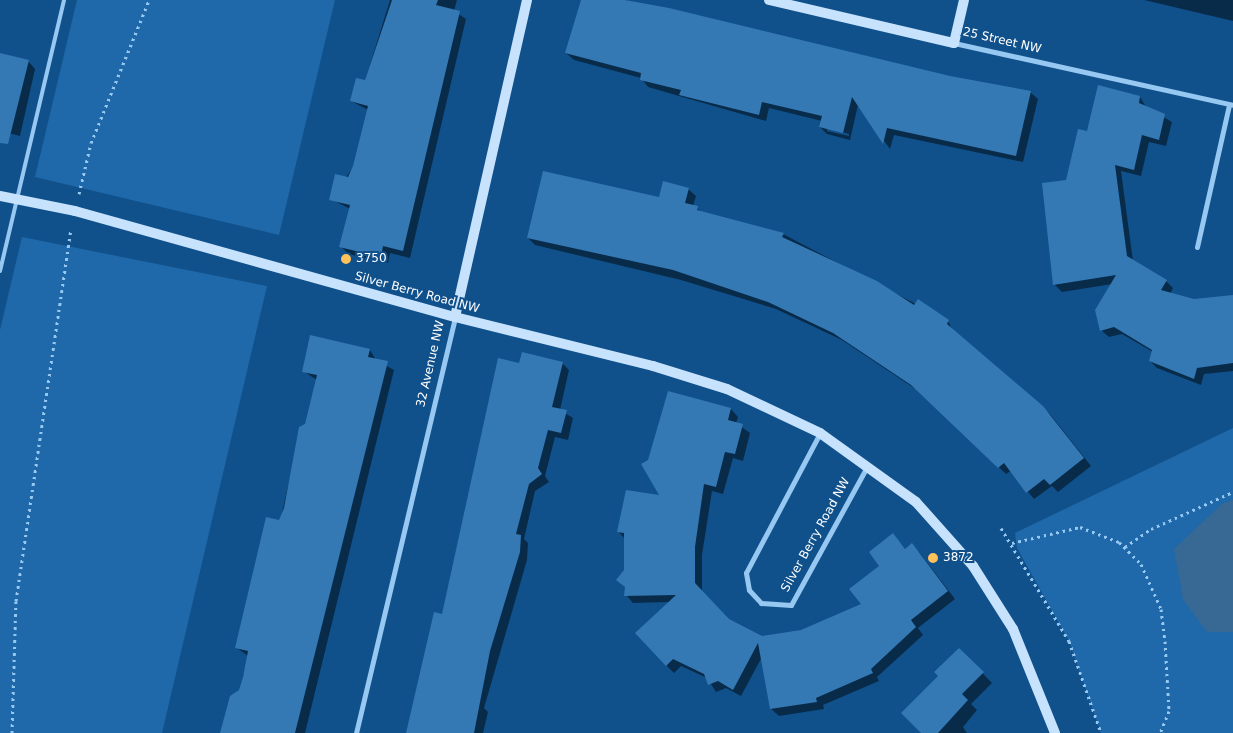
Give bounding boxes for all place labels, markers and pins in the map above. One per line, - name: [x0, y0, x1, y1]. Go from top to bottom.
- place label: 3750: [356, 252, 387, 266]
- marker: 3750: [340, 253, 352, 265]
- place label: 3872: [943, 551, 974, 565]
- marker: 3872: [927, 552, 939, 564]

